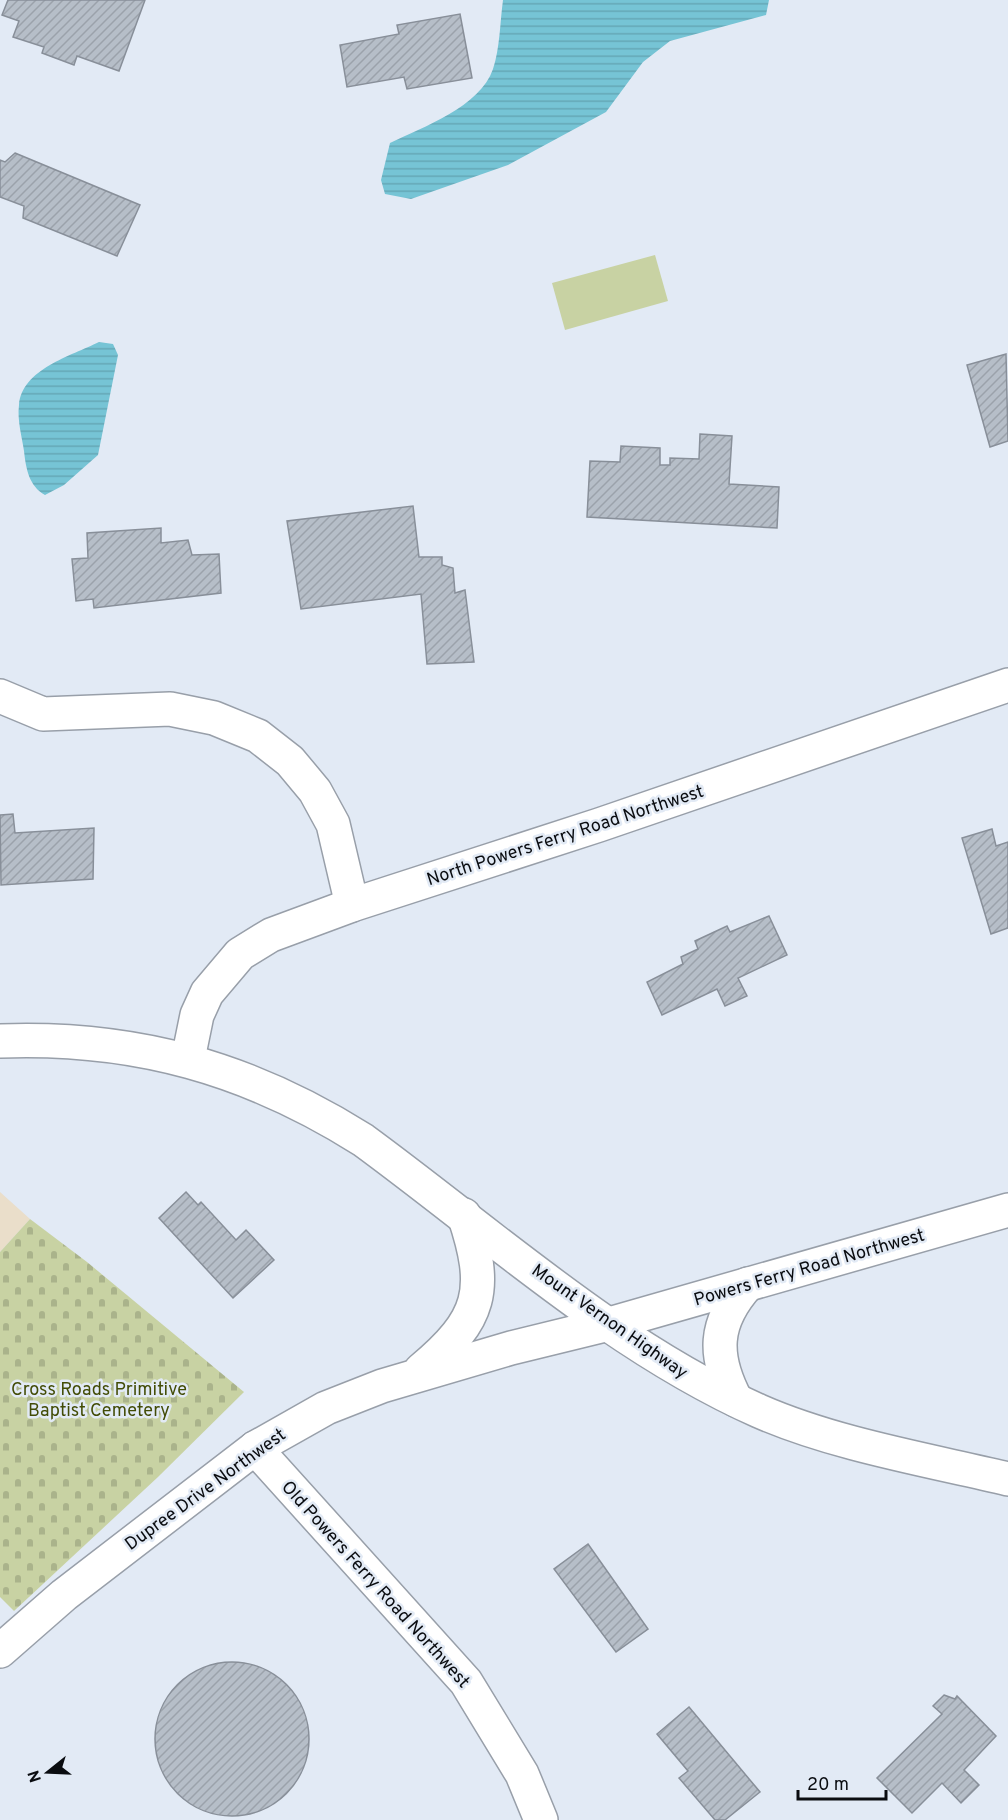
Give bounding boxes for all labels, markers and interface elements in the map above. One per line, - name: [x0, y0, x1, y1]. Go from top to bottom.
- street label: North Powers Ferry Road Northwest: [424, 781, 707, 892]
- street label: Powers Ferry Road Northwest: [691, 1224, 928, 1312]
- street label: Mount Vernon Highway: [527, 1260, 692, 1385]
- park label: Cross Roads Primitive Baptist Cemetery: [11, 1379, 187, 1423]
- street label: Dupree Drive Northwest: [121, 1424, 291, 1556]
- street label: Old Powers Ferry Road Northwest: [276, 1476, 474, 1694]
- north arrow: [18, 1742, 78, 1802]
- scale bar: [798, 1763, 886, 1801]
- text: N: [24, 1767, 47, 1785]
- text: 20 m: [807, 1774, 849, 1797]

